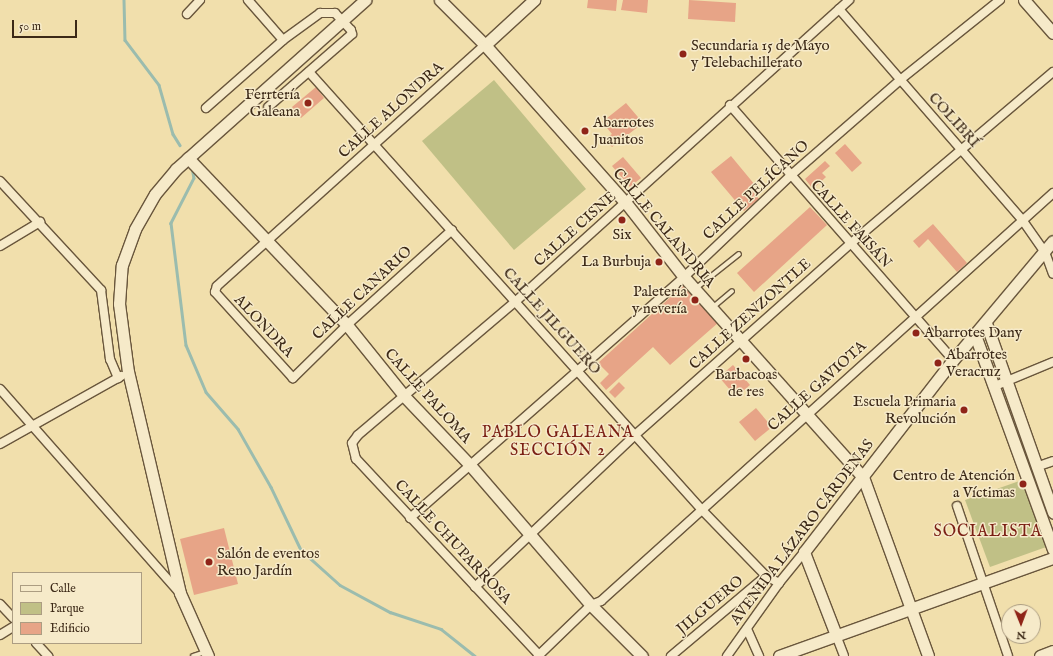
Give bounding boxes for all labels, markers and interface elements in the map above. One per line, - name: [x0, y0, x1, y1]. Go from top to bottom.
- scale bar: [14, 12, 79, 38]
- text: 50 m: [19, 19, 41, 34]
- place label: Secundaria 15 de Mayo y Telebachillerato: [691, 36, 830, 71]
- marker: Secundaria 15 de Mayo y Telebachillerato: [678, 49, 688, 59]
- street label: CALLE ALONDRA: [335, 58, 447, 162]
- place label: Ferrtería Galeana: [245, 85, 300, 120]
- street label: COLIBRÍ: [925, 89, 983, 151]
- marker: Ferrtería Galeana: [303, 98, 313, 108]
- place label: Abarrotes Juanitos: [593, 113, 654, 148]
- marker: Abarrotes Juanitos: [580, 126, 590, 136]
- street label: CALLE PELÍCANO: [699, 136, 813, 244]
- street label: CALLE CALANDRIA: [609, 165, 719, 291]
- street label: CALLE FAISÁN: [807, 176, 895, 272]
- street label: CALLE CISNE: [530, 188, 620, 270]
- marker: Six: [617, 215, 627, 225]
- place label: Six: [612, 226, 632, 244]
- street label: CALLE CANARIO: [309, 242, 415, 344]
- place label: La Burbuja: [582, 253, 651, 271]
- street label: CALLE ZENZONTLE: [685, 255, 815, 373]
- marker: La Burbuja: [654, 257, 664, 267]
- street label: CALLE JILGUERO: [499, 264, 605, 378]
- place label: Paletería y nevería: [632, 282, 687, 317]
- street label: ALONDRA: [230, 291, 298, 361]
- marker: Paletería y nevería: [690, 295, 700, 305]
- place label: Abarrotes Dany: [924, 324, 1022, 342]
- marker: Abarrotes Dany: [911, 328, 921, 338]
- street label: CALLE GAVIOTA: [764, 337, 870, 435]
- street label: CALLE PALOMA: [381, 345, 475, 447]
- place label: Abarrotes Veracruz: [946, 345, 1007, 380]
- marker: Barbacoas de res: [741, 354, 751, 364]
- marker: Abarrotes Veracruz: [933, 358, 943, 368]
- place label: Barbacoas de res: [715, 365, 777, 400]
- place label: Escuela Primaria Revolución: [853, 392, 956, 427]
- marker: Escuela Primaria Revolución: [959, 405, 969, 415]
- district label: PABLO GALEANA SECCIÓN 2: [482, 423, 634, 461]
- street label: AVENIDA LÁZARO CÁRDENAS: [726, 436, 878, 628]
- place label: Centro de Atención a Víctimas: [893, 466, 1015, 501]
- street label: CALLE CHUPARROSA: [391, 476, 515, 608]
- marker: Centro de Atención a Víctimas: [1018, 479, 1028, 489]
- district label: SOCIALISTA: [933, 522, 1043, 542]
- place label: Salón de eventos Reno Jardín: [217, 544, 319, 579]
- marker: Salón de eventos Reno Jardín: [204, 557, 214, 567]
- legend: [12, 572, 142, 644]
- street label: JILGUERO: [673, 572, 747, 638]
- text: Calle: [50, 581, 76, 596]
- text: Parque: [50, 601, 84, 616]
- north arrow: [1001, 604, 1041, 644]
- text: Edificio: [50, 621, 90, 636]
- text: N: [1016, 628, 1026, 642]

